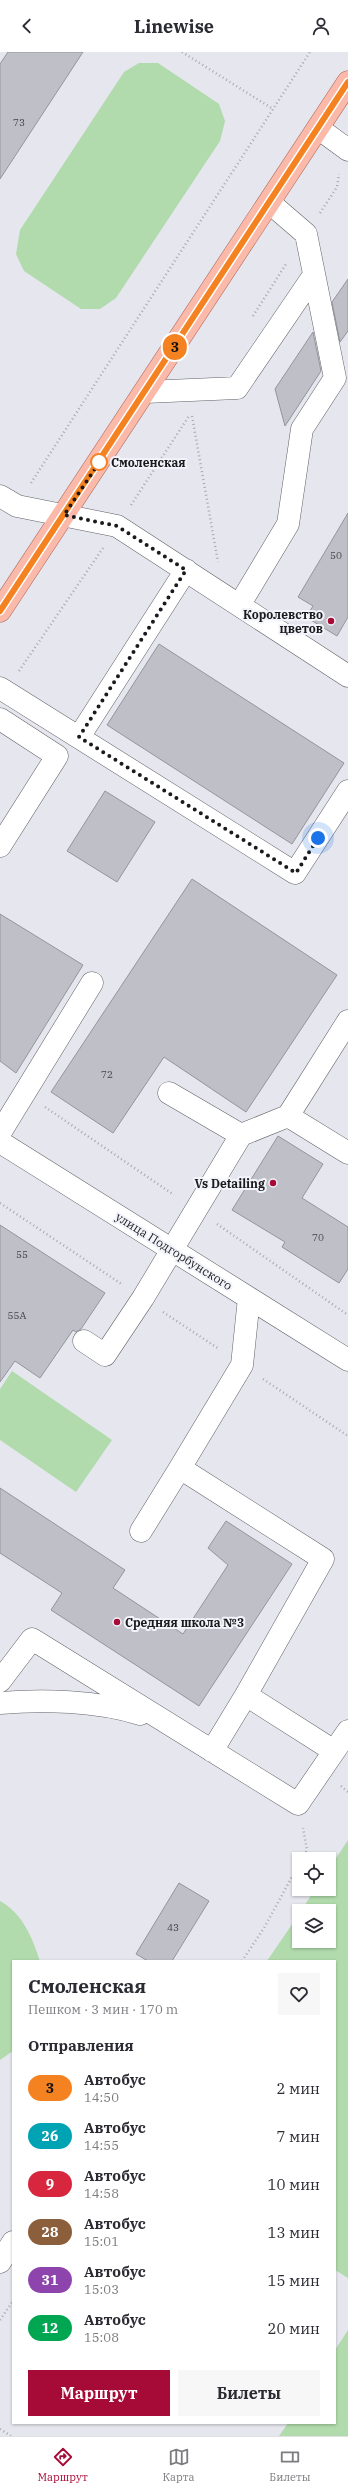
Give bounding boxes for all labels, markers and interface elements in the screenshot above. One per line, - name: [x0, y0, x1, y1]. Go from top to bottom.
- icon: back: [16, 15, 38, 37]
- text: Linewise: [134, 15, 214, 38]
- icon: person: [310, 15, 332, 37]
- house number: 73: [13, 116, 25, 129]
- line badge: 3: [162, 334, 188, 360]
- text: 3: [171, 338, 179, 356]
- marker: Смоленская: [90, 453, 108, 471]
- place label: Смоленская: [111, 455, 186, 470]
- house number: 50: [330, 549, 342, 562]
- place label: Королевство цветов: [243, 607, 323, 636]
- marker: Королевство цветов: [326, 616, 336, 626]
- your location: [308, 828, 328, 848]
- house number: 72: [101, 1068, 113, 1081]
- place label: Vs Detailing: [194, 1176, 265, 1191]
- marker: Vs Detailing: [268, 1178, 278, 1188]
- street label: улица Подгорбунского: [113, 1209, 235, 1293]
- house number: 70: [312, 1231, 324, 1244]
- house number: 55: [16, 1248, 28, 1261]
- house number: 55А: [8, 1309, 27, 1322]
- place label: Средняя школа №3: [125, 1615, 244, 1630]
- marker: Средняя школа №3: [112, 1617, 122, 1627]
- map controls: [292, 1852, 336, 1948]
- button: locate: [292, 1852, 336, 1896]
- button: layers: [292, 1904, 336, 1948]
- house number: 43: [167, 1921, 179, 1934]
- button: heart: [278, 1973, 320, 2015]
- text: Смоленская: [28, 1974, 146, 1998]
- text: Пешком · 3 мин · 170 m: [28, 2001, 178, 2018]
- text: Отправления: [28, 2036, 134, 2055]
- text: Автобус: [84, 2070, 146, 2089]
- text: 3: [46, 2079, 54, 2097]
- text: 2 мин: [276, 2079, 320, 2098]
- text: 14:50: [84, 2089, 119, 2106]
- text: Автобус: [84, 2118, 146, 2137]
- text: 26: [42, 2127, 58, 2145]
- text: 7 мин: [276, 2127, 320, 2146]
- text: 14:55: [84, 2137, 119, 2154]
- text: Автобус: [84, 2166, 146, 2185]
- text: 9: [46, 2175, 54, 2193]
- text: 10 мин: [267, 2175, 320, 2194]
- text: 14:58: [84, 2185, 119, 2202]
- text: Автобус: [84, 2214, 146, 2233]
- text: 28: [42, 2223, 58, 2241]
- text: 13 мин: [267, 2223, 320, 2242]
- text: 15:01: [84, 2233, 119, 2250]
- text: Автобус: [84, 2262, 146, 2281]
- text: 31: [42, 2271, 58, 2289]
- text: 15 мин: [267, 2271, 320, 2290]
- text: 15:03: [84, 2281, 119, 2298]
- text: Автобус: [84, 2310, 146, 2329]
- text: 12: [42, 2319, 58, 2337]
- text: 20 мин: [267, 2319, 320, 2338]
- text: 15:08: [84, 2329, 119, 2346]
- button: Маршрут: [28, 2370, 170, 2416]
- button: Билеты: [178, 2370, 320, 2416]
- tab: Маршрут: [37, 2446, 88, 2484]
- tab: Карта: [163, 2446, 195, 2484]
- tab: Билеты: [269, 2446, 311, 2484]

